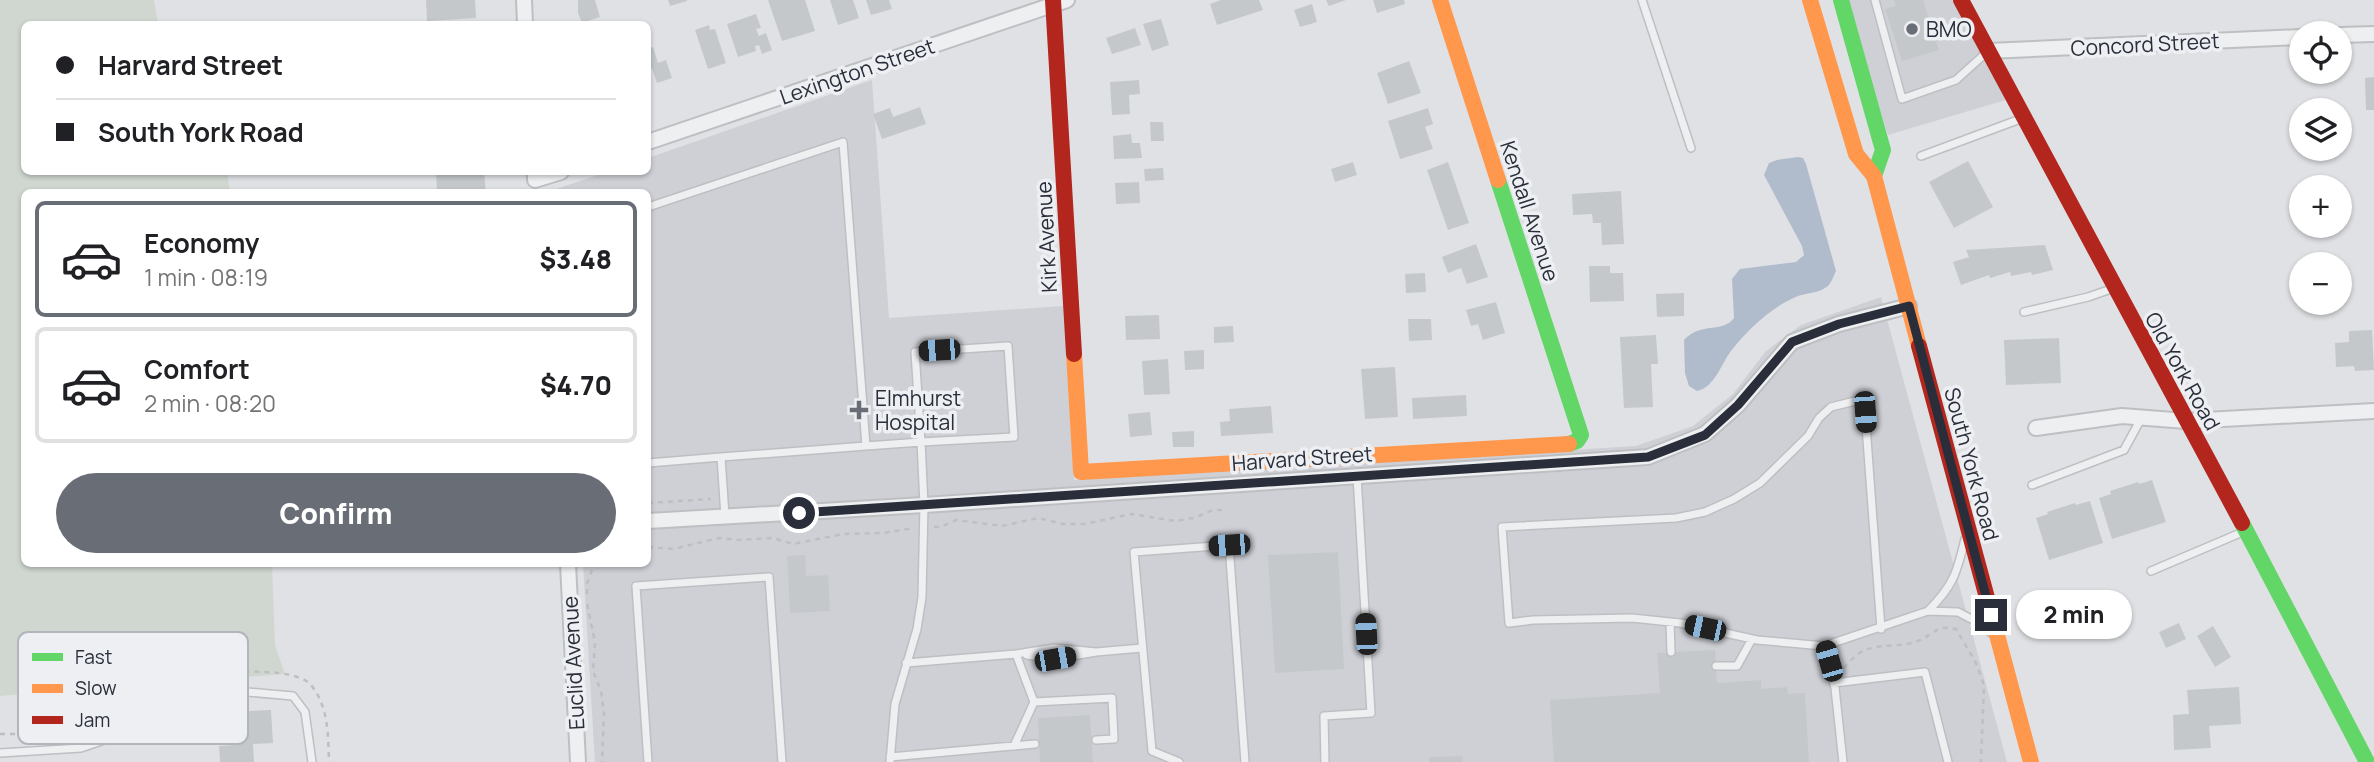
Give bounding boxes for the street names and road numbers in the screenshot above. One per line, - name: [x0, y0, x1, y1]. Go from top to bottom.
- street label: Concord Street: [2070, 26, 2220, 62]
- street label: Lexington Street: [776, 31, 938, 111]
- street label: Kendall Avenue: [1494, 137, 1566, 285]
- street label: Kirk Avenue: [1029, 181, 1063, 293]
- street label: Old York Road: [2139, 307, 2227, 435]
- street label: South York Road: [1938, 384, 2006, 544]
- street label: Harvard Street: [1231, 439, 1373, 477]
- street label: Euclid Avenue: [556, 595, 590, 731]

